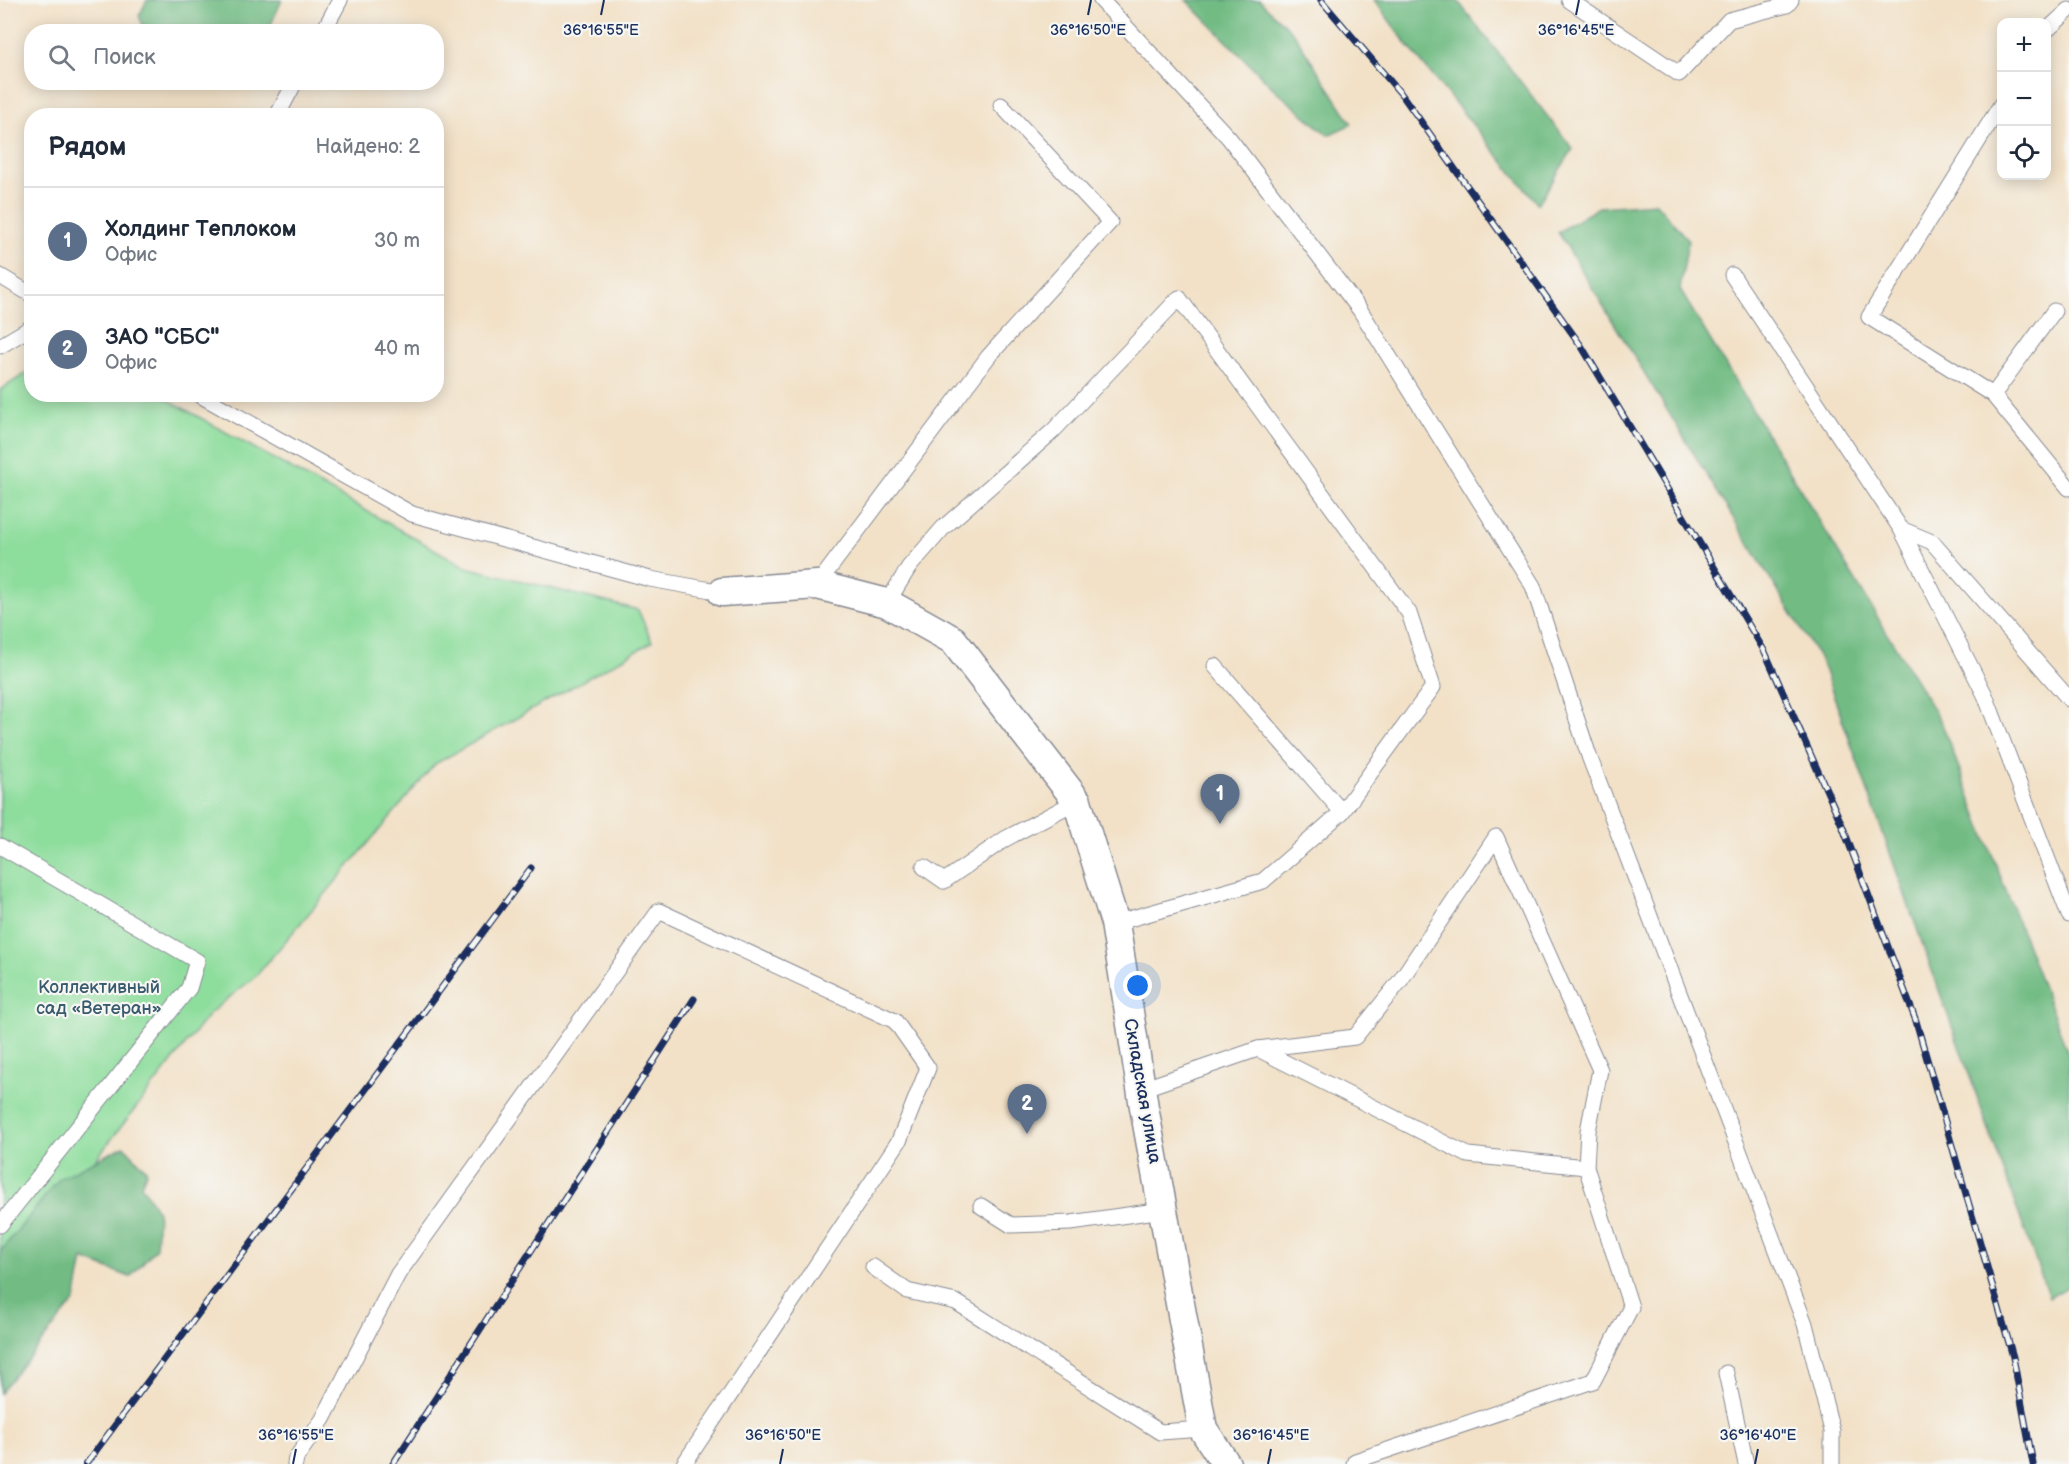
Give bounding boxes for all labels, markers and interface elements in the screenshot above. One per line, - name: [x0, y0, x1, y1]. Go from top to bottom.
- map controls: [1997, 18, 2051, 180]
- button: +: [1997, 18, 2051, 72]
- text: 36°16'55"E: [563, 21, 639, 40]
- text: 36°16'50"E: [1050, 21, 1126, 40]
- text: 36°16'45"E: [1538, 21, 1614, 40]
- search box: [24, 24, 444, 90]
- icon: search: [45, 41, 78, 74]
- text: Поиск: [93, 44, 156, 71]
- button: −: [1997, 72, 2051, 126]
- button: locate: [1997, 126, 2051, 180]
- text: Рядом: [48, 132, 126, 163]
- text: Найдено: 2: [316, 135, 420, 159]
- text: Холдинг Теплоком: [105, 216, 296, 243]
- text: 1: [63, 229, 72, 253]
- text: 30 m: [374, 229, 420, 253]
- text: Офис: [105, 243, 157, 267]
- text: ЗАО "СБС": [105, 324, 220, 351]
- text: 2: [62, 337, 73, 361]
- text: 40 m: [374, 337, 420, 361]
- text: Офис: [105, 351, 157, 375]
- pin: 1: [1200, 774, 1240, 824]
- your location: [1123, 971, 1152, 1000]
- park label: Коллективный сад «Ветеран»: [36, 977, 162, 1019]
- street label: Складская улица: [1119, 1017, 1166, 1166]
- pin: 2: [1008, 1084, 1046, 1134]
- text: 36°16'55"E: [258, 1426, 334, 1445]
- text: 36°16'50"E: [745, 1426, 821, 1445]
- text: 36°16'45"E: [1233, 1426, 1309, 1445]
- text: 36°16'40"E: [1720, 1426, 1797, 1445]

